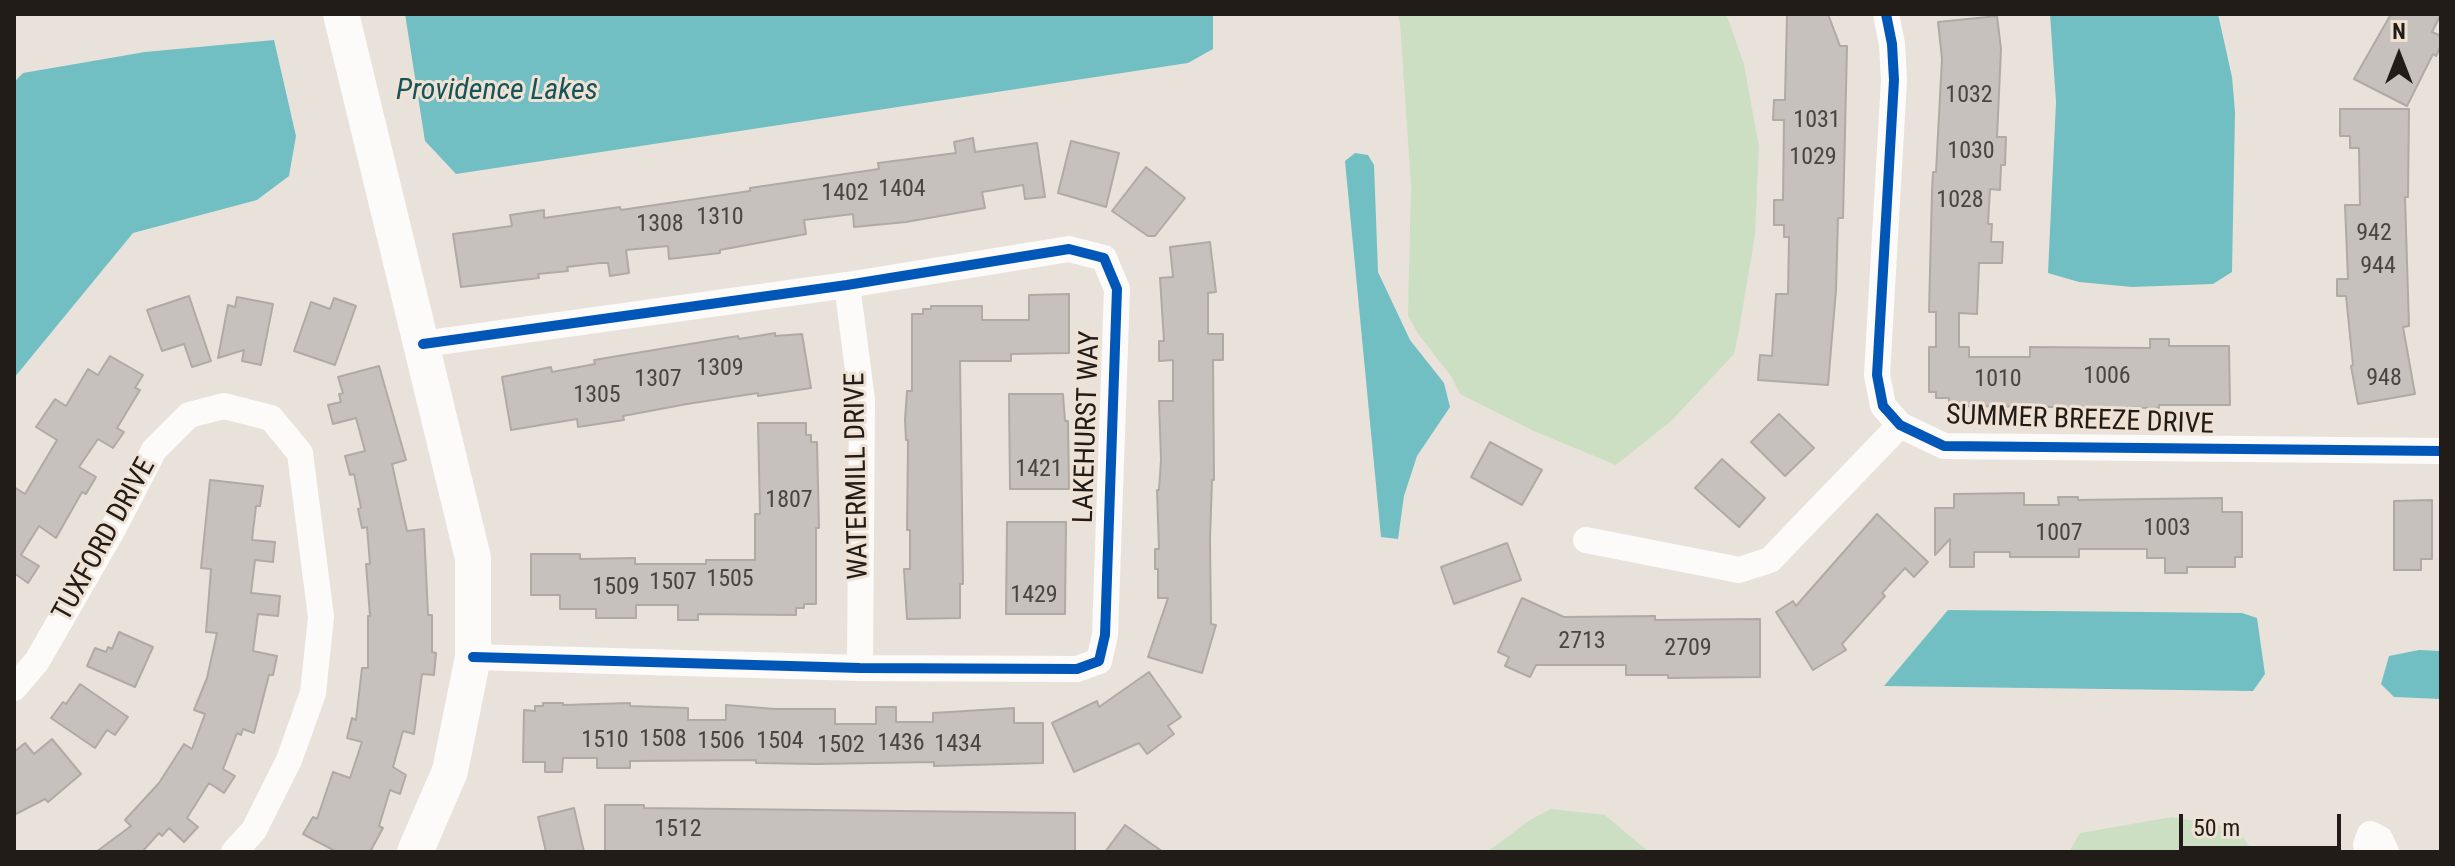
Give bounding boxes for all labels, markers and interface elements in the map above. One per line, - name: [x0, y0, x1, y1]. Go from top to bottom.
- north arrow: [2359, 16, 2439, 96]
- text: N: [2392, 19, 2406, 44]
- water label: Providence Lakes: [396, 73, 598, 109]
- house number: 1032: [1945, 82, 1993, 110]
- house number: 1031: [1793, 107, 1841, 135]
- house number: 1030: [1947, 138, 1995, 166]
- house number: 1029: [1789, 144, 1837, 172]
- house number: 1404: [878, 176, 926, 204]
- house number: 1402: [821, 180, 869, 208]
- house number: 1028: [1936, 187, 1984, 215]
- house number: 1310: [696, 204, 744, 232]
- house number: 1308: [636, 211, 684, 239]
- house number: 942: [2356, 220, 2392, 248]
- house number: 944: [2360, 253, 2396, 281]
- street label: LAKEHURST WAY: [1068, 330, 1108, 524]
- house number: 1309: [696, 355, 744, 383]
- house number: 1006: [2083, 363, 2131, 391]
- house number: 948: [2366, 365, 2402, 393]
- house number: 1307: [634, 366, 682, 394]
- house number: 1010: [1974, 366, 2022, 394]
- street label: WATERMILL DRIVE: [839, 372, 877, 580]
- house number: 1305: [573, 382, 621, 410]
- street label: SUMMER BREEZE DRIVE: [1945, 400, 2215, 442]
- street label: TUXFORD DRIVE: [46, 453, 164, 627]
- house number: 1421: [1015, 456, 1063, 484]
- house number: 1807: [765, 487, 813, 515]
- house number: 1003: [2143, 515, 2191, 543]
- house number: 1007: [2035, 520, 2083, 548]
- house number: 1505: [706, 566, 754, 594]
- house number: 1507: [649, 569, 697, 597]
- house number: 1509: [592, 574, 640, 602]
- house number: 1429: [1010, 582, 1058, 610]
- house number: 2713: [1558, 628, 1606, 656]
- house number: 2709: [1664, 635, 1712, 663]
- house number: 1508: [639, 726, 687, 754]
- house number: 1510: [581, 727, 629, 755]
- house number: 1506: [697, 728, 745, 756]
- house number: 1504: [756, 728, 804, 756]
- house number: 1436: [877, 730, 925, 758]
- house number: 1434: [934, 731, 982, 759]
- house number: 1502: [817, 732, 865, 760]
- scale bar: [2183, 798, 2345, 848]
- text: 50 m: [2193, 814, 2240, 842]
- house number: 1512: [654, 816, 702, 844]

